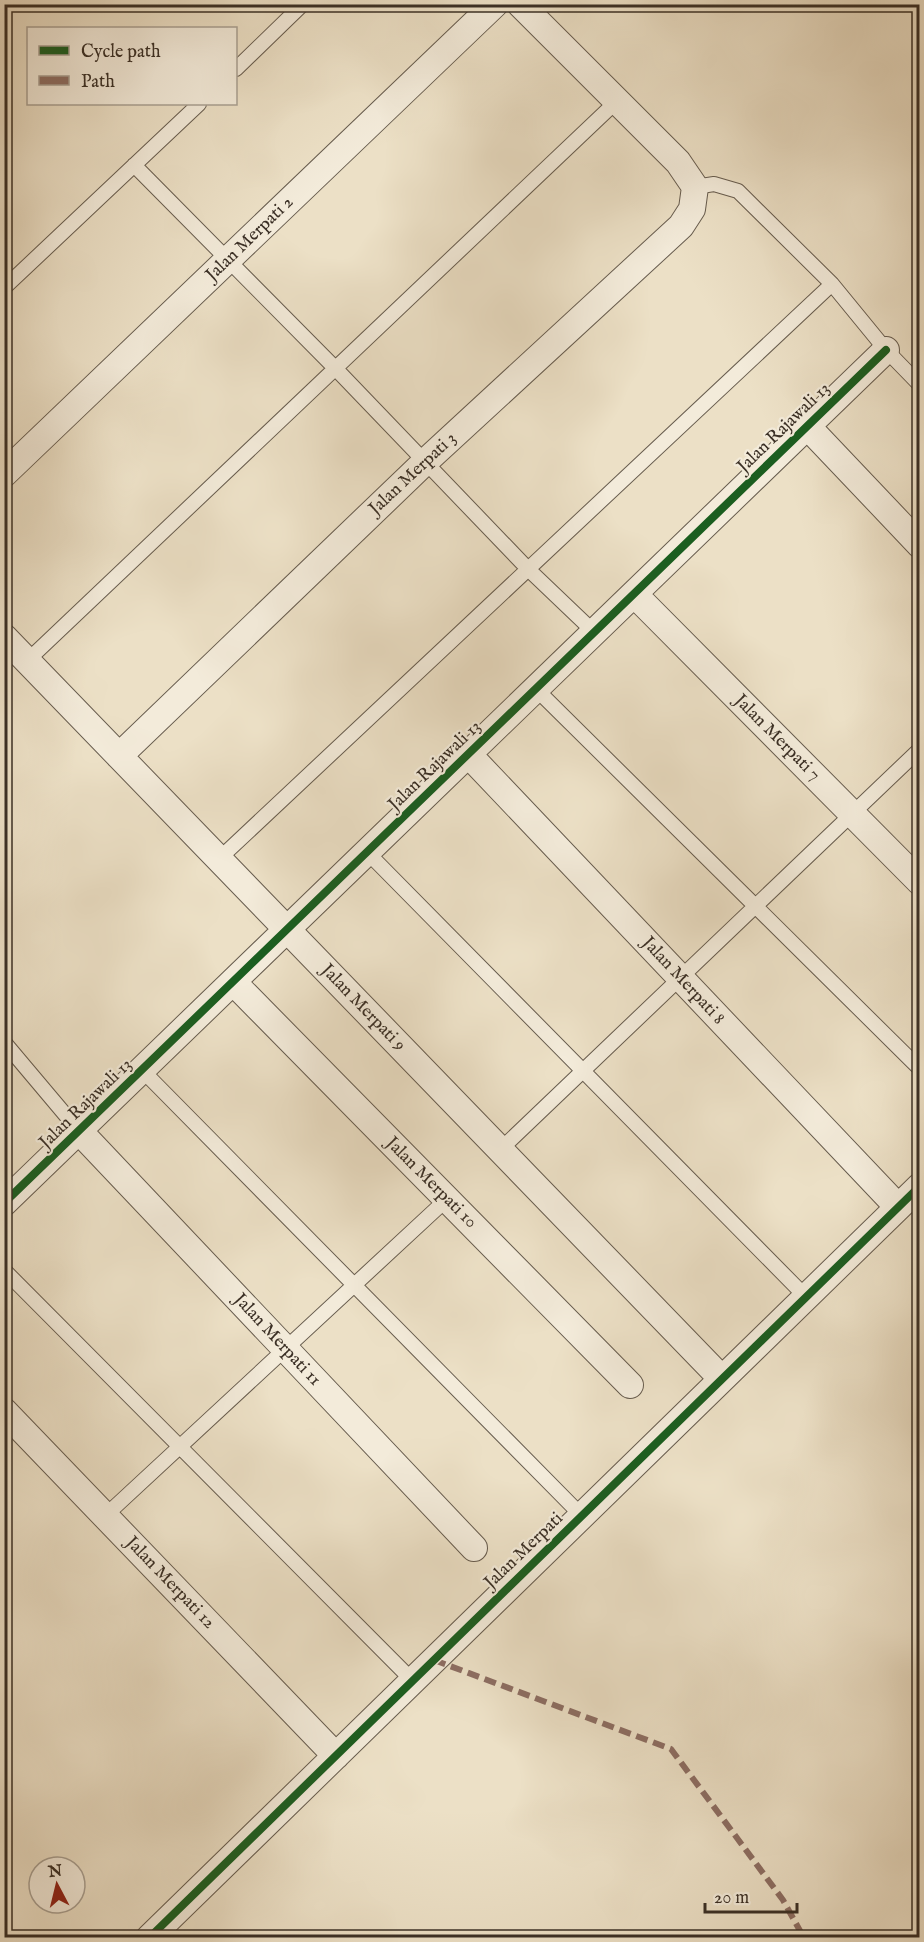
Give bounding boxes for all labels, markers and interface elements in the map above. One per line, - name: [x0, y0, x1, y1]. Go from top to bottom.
- legend: [27, 27, 237, 105]
- text: Cycle path: [81, 41, 161, 64]
- text: Path: [81, 71, 115, 94]
- street label: Jalan Merpati 2: [200, 191, 299, 288]
- street label: Jalan Rajawali 13: [731, 378, 835, 480]
- street label: Jalan Merpati 3: [363, 427, 462, 522]
- street label: Jalan Merpati 7: [727, 688, 825, 786]
- street label: Jalan Rajawali 13: [382, 716, 486, 818]
- street label: Jalan Merpati 8: [635, 931, 730, 1030]
- street label: Jalan Merpati 9: [314, 958, 410, 1057]
- street label: Jalan Rajawali 13: [33, 1054, 137, 1156]
- street label: Jalan Merpati 10: [379, 1131, 482, 1234]
- street label: Jalan Merpati 11: [227, 1287, 326, 1391]
- street label: Jalan Merpati: [478, 1508, 568, 1596]
- street label: Jalan Merpati 12: [119, 1530, 220, 1634]
- north arrow: [27, 1855, 87, 1915]
- text: N: [46, 1861, 64, 1883]
- scale bar: [705, 1876, 796, 1914]
- text: 20 m: [714, 1887, 749, 1910]

